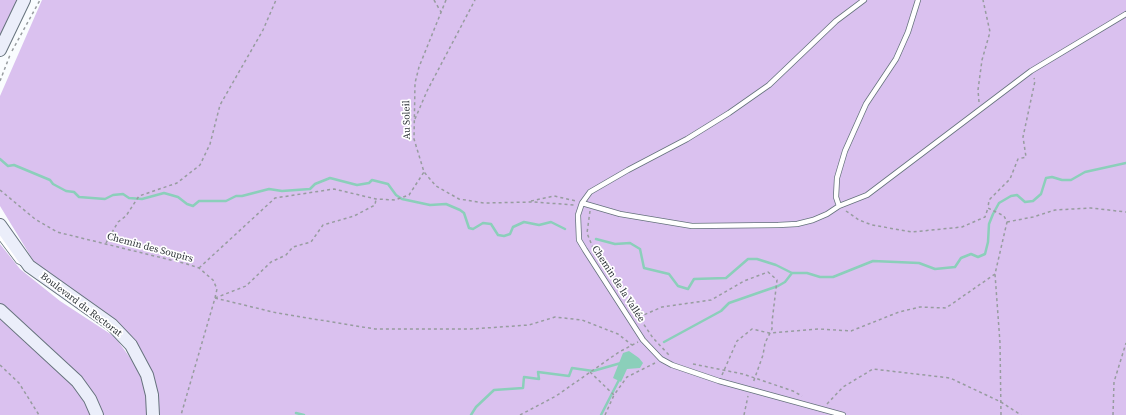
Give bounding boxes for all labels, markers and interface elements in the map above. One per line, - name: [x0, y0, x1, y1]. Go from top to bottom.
- street label: Au Soleil: [401, 100, 413, 140]
- street label: Chemin des Soupirs: [106, 231, 194, 265]
- street label: Chemin de la Vallée: [589, 244, 647, 324]
- street label: Boulevard du Rectorat: [38, 270, 124, 340]

